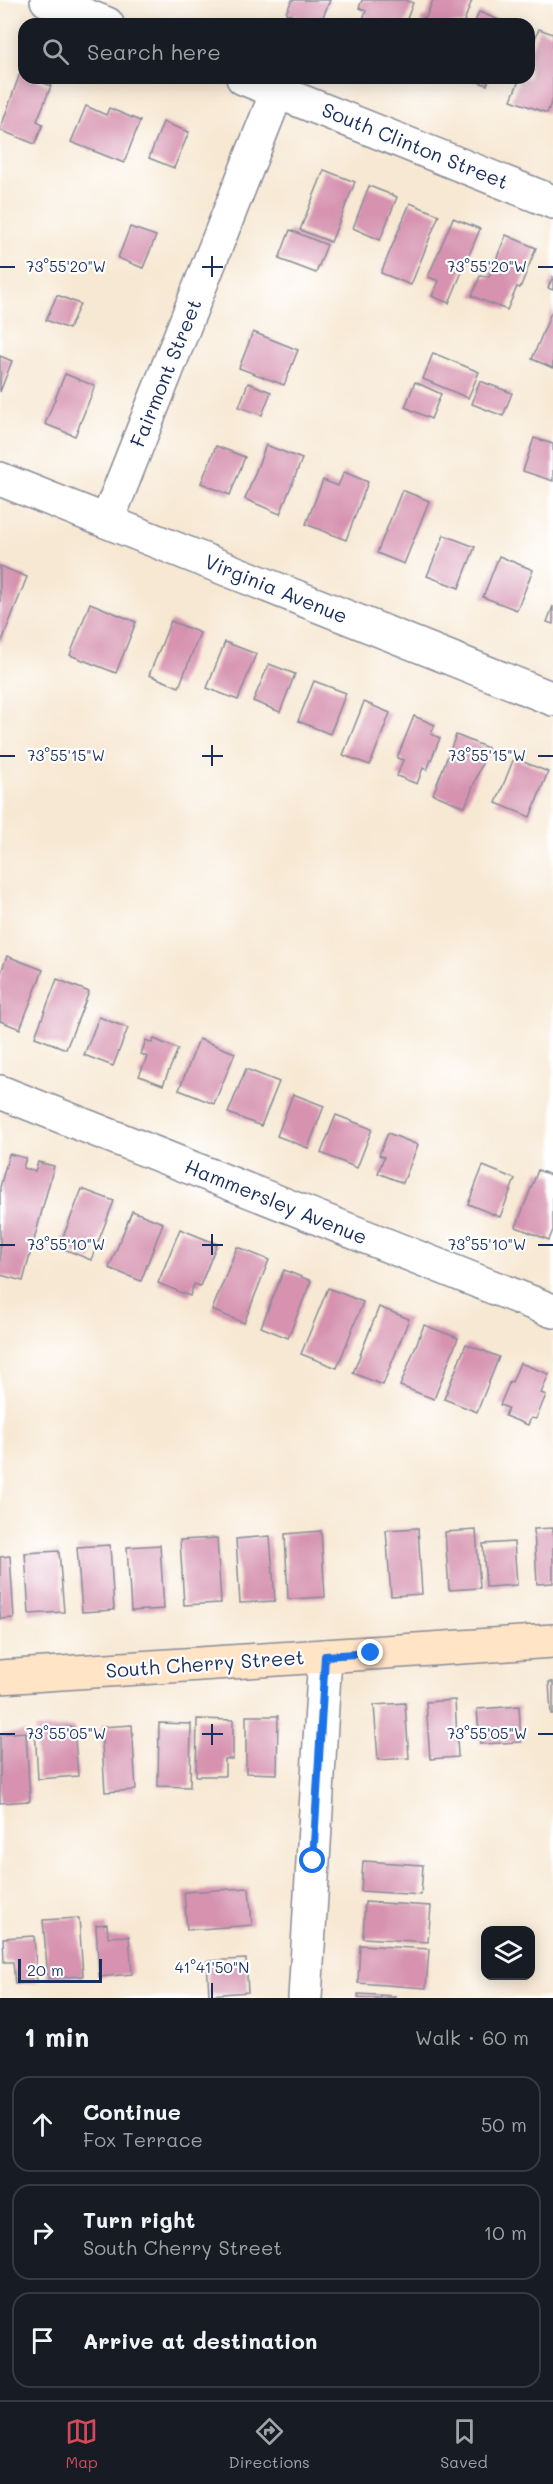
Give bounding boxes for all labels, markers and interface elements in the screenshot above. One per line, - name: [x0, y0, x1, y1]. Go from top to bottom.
- search box: [18, 18, 535, 84]
- icon: search: [39, 35, 72, 68]
- text: Search here: [87, 37, 221, 66]
- street label: South Clinton Street: [318, 96, 512, 194]
- text: 73°55'20"W: [26, 256, 106, 276]
- text: 73°55'20"W: [447, 256, 527, 276]
- street label: Fairmont Street: [124, 295, 207, 451]
- street label: Virginia Avenue: [201, 548, 352, 629]
- text: 73°55'15"W: [27, 745, 105, 765]
- text: 73°55'15"W: [448, 745, 526, 765]
- street label: Hammersley Avenue: [181, 1153, 371, 1249]
- text: 73°55'10"W: [27, 1234, 105, 1254]
- text: 73°55'10"W: [448, 1234, 526, 1254]
- route end: [357, 1639, 383, 1665]
- street label: South Cherry Street: [105, 1643, 305, 1683]
- text: 73°55'05"W: [26, 1723, 106, 1743]
- text: 73°55'05"W: [447, 1723, 527, 1743]
- route start: [299, 1847, 325, 1873]
- map controls: [481, 1926, 535, 1980]
- button: layers: [481, 1926, 535, 1980]
- scale bar: [18, 1956, 102, 1984]
- text: 41°41'50"N: [175, 1957, 249, 1977]
- text: 20 m: [27, 1959, 64, 1980]
- text: 1 min: [24, 2020, 89, 2054]
- text: Walk · 60 m: [415, 2024, 529, 2050]
- text: Continue: [83, 2097, 181, 2126]
- icon: ahead: [26, 2108, 59, 2141]
- text: 50 m: [481, 2111, 527, 2137]
- text: Fox Terrace: [83, 2126, 203, 2152]
- text: Turn right: [83, 2205, 195, 2234]
- icon: right: [26, 2216, 59, 2249]
- text: 10 m: [483, 2219, 527, 2245]
- text: South Cherry Street: [83, 2234, 282, 2260]
- icon: arrive: [26, 2324, 59, 2357]
- text: Arrive at destination: [83, 2326, 318, 2355]
- tab: Map: [65, 2415, 98, 2472]
- tab: Directions: [229, 2415, 310, 2472]
- tab: Saved: [440, 2415, 488, 2472]

